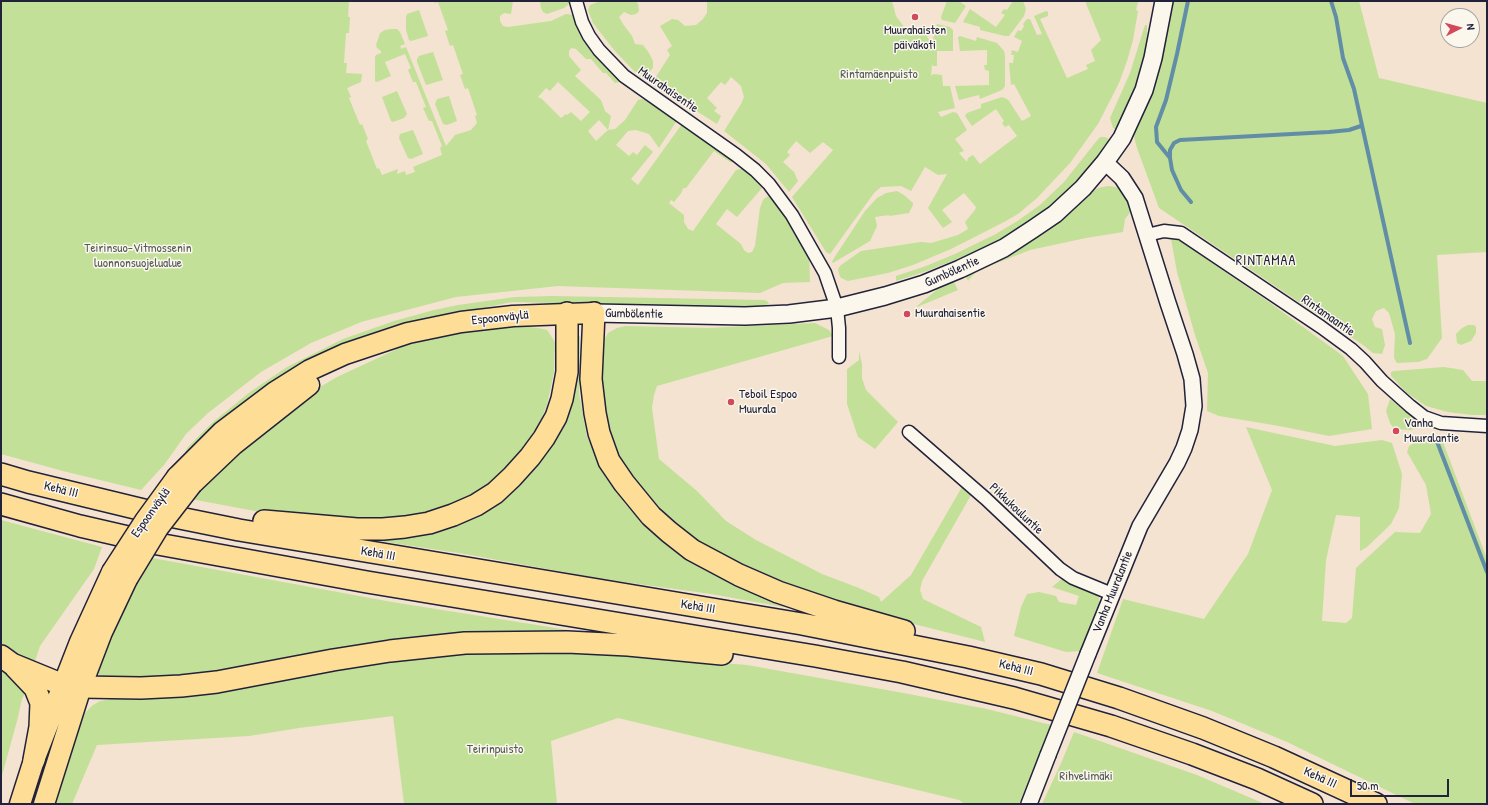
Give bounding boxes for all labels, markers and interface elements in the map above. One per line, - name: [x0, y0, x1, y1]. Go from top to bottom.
- north arrow: [1440, 8, 1480, 48]
- marker: Muurahaisten päiväkoti: [910, 12, 920, 22]
- place label: Muurahaisten päiväkoti: [884, 23, 946, 54]
- text: N: [1464, 23, 1478, 30]
- street label: Muurahaisentie: [635, 63, 701, 117]
- park label: Rintamäenpuisto: [840, 67, 918, 83]
- park label: Teirinsuo-Vitmossenin luonnonsuojelualue: [84, 241, 192, 272]
- street label: Gumbölentie: [922, 253, 982, 291]
- district label: RINTAMAA: [1236, 253, 1296, 269]
- street label: Rintamaantie: [1298, 292, 1358, 340]
- street label: Gumbölentie: [605, 306, 663, 322]
- place label: Muurahaisentie: [915, 306, 985, 322]
- street label: Espoonväylä: [471, 307, 529, 329]
- marker: Muurahaisentie: [902, 309, 912, 319]
- place label: Teboil Espoo Muurala: [739, 387, 797, 418]
- marker: Teboil Espoo Muurala: [726, 397, 736, 407]
- place label: Vanha Muuralantie: [1404, 416, 1459, 447]
- marker: Vanha Muuralantie: [1391, 426, 1401, 436]
- street label: Kehä III: [42, 478, 80, 502]
- street label: Pikkukouluntie: [986, 480, 1046, 538]
- street label: Espoonväylä: [128, 485, 174, 541]
- street label: Kehä III: [360, 543, 396, 565]
- street label: Vanha Muuralantie: [1089, 549, 1137, 635]
- street label: Kehä III: [680, 597, 716, 617]
- street label: Kehä III: [997, 656, 1035, 680]
- park label: Teirinpuisto: [467, 742, 523, 758]
- street label: Kehä III: [1301, 764, 1339, 792]
- park label: Rihvelimäki: [1059, 769, 1113, 785]
- scale bar: [1352, 771, 1451, 797]
- text: 50 m: [1357, 777, 1378, 794]

